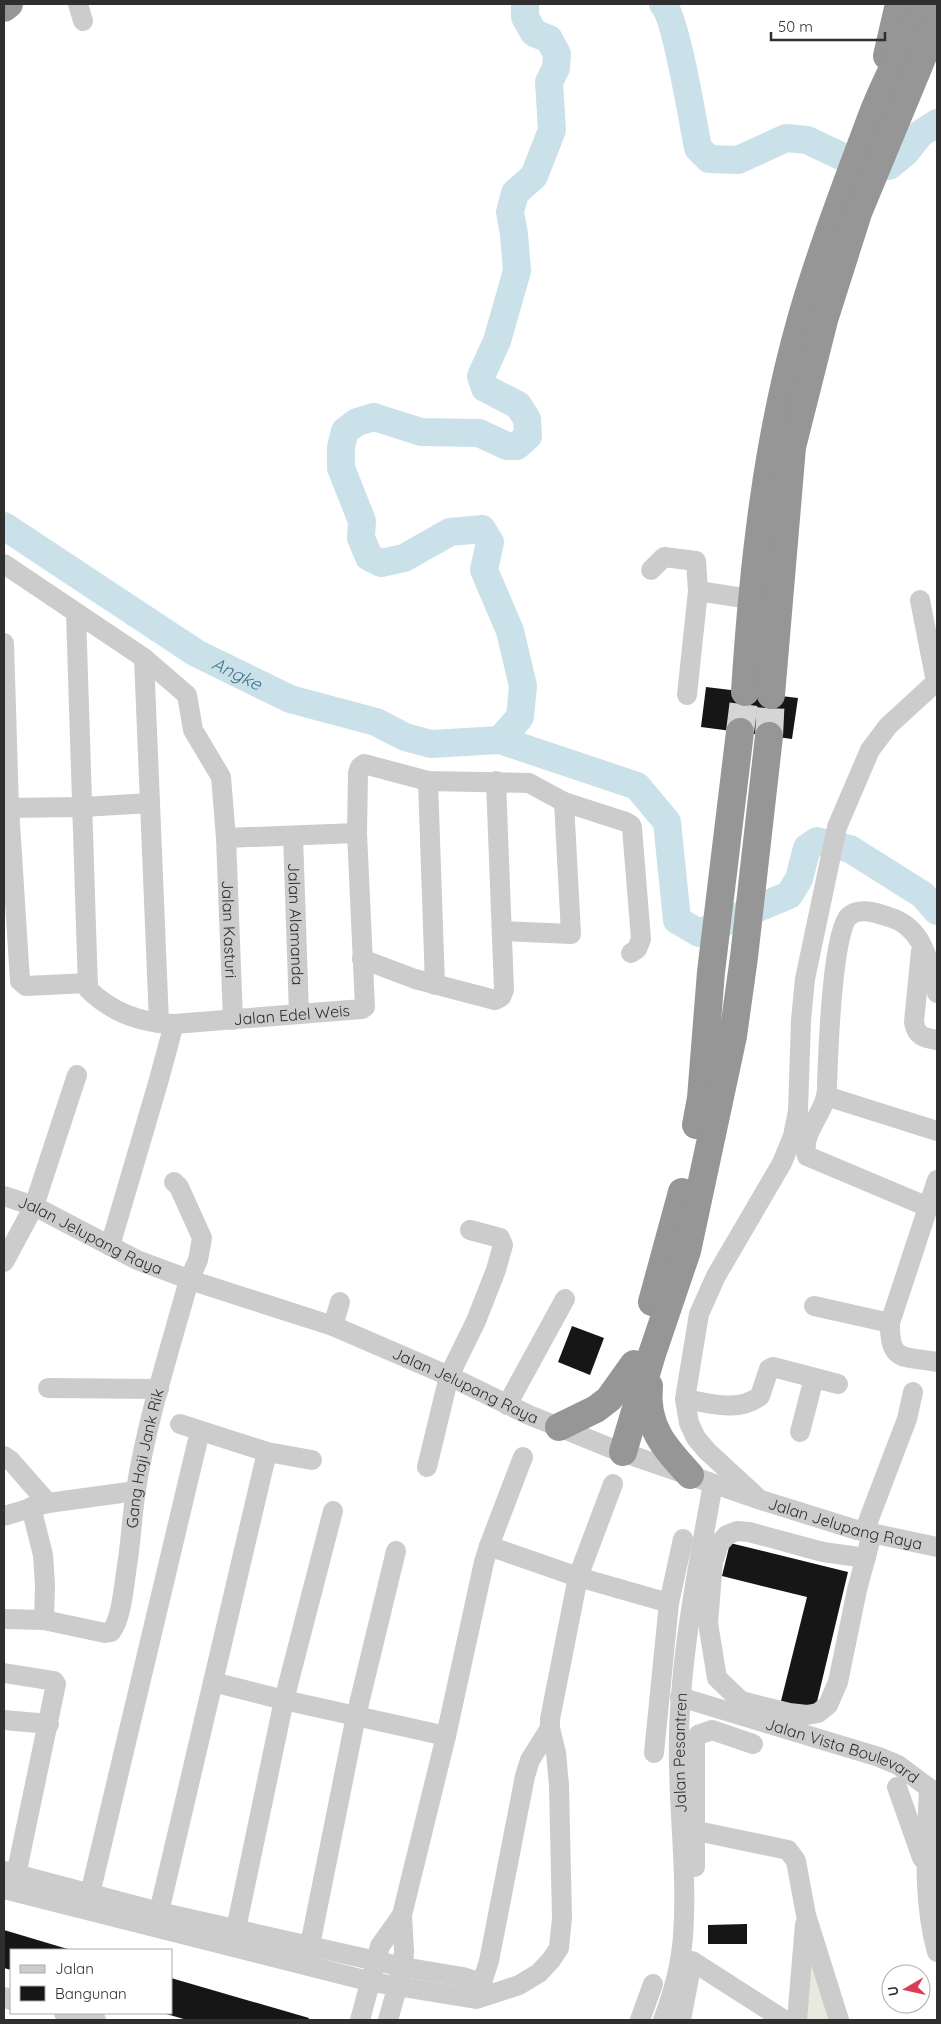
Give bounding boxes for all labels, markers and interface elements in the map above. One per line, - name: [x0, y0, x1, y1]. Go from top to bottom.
- scale bar: [771, 10, 885, 42]
- text: 50 m: [778, 17, 813, 36]
- water label: Angke: [208, 651, 267, 695]
- street label: Jalan Alamanda: [284, 862, 308, 986]
- street label: Jalan Kasturi: [218, 880, 241, 979]
- street label: Jalan Edel Weis: [233, 1000, 351, 1029]
- street label: Jalan Jelupang Raya: [15, 1191, 165, 1279]
- street label: Jalan Jelupang Raya: [389, 1343, 542, 1428]
- street label: Gang Haji Jank Rik: [122, 1386, 168, 1529]
- street label: Jalan Jelupang Raya: [766, 1493, 924, 1554]
- street label: Jalan Pesantren: [669, 1692, 691, 1813]
- street label: Jalan Vista Boulevard: [763, 1713, 923, 1787]
- legend: [10, 1949, 172, 2014]
- text: Jalan: [55, 1959, 94, 1978]
- north arrow: [881, 1964, 931, 2014]
- text: Bangunan: [55, 1984, 127, 2003]
- text: U: [883, 1985, 903, 1997]

